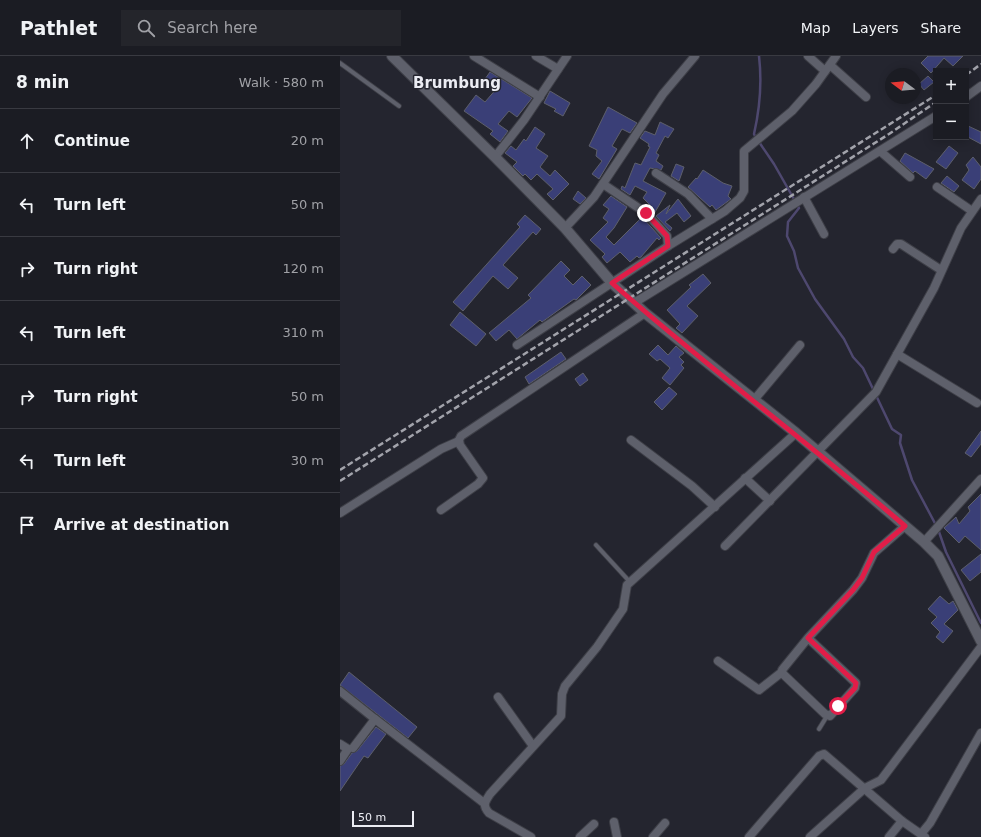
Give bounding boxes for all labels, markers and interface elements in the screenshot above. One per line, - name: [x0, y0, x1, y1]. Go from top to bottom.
- search box: [121, 10, 401, 46]
- text: Pathlet: [20, 17, 97, 39]
- icon: search: [135, 17, 157, 39]
- text: Search here: [167, 19, 257, 37]
- text: Map: [801, 20, 830, 36]
- text: Layers: [852, 20, 899, 36]
- text: Share: [921, 20, 961, 36]
- north arrow: [885, 68, 921, 104]
- map controls: [933, 68, 969, 140]
- button: +: [933, 68, 969, 104]
- text: 8 min: [16, 72, 69, 92]
- district label: Brumbung: [413, 74, 501, 92]
- text: Walk · 580 m: [239, 75, 324, 90]
- button: −: [933, 104, 969, 140]
- icon: ahead: [16, 130, 38, 152]
- text: Continue: [54, 132, 130, 150]
- text: 20 m: [291, 133, 324, 148]
- icon: left: [16, 194, 38, 216]
- text: Turn left: [54, 196, 126, 214]
- text: 50 m: [291, 197, 324, 212]
- route end: [637, 204, 655, 222]
- icon: right: [16, 258, 38, 280]
- text: Turn right: [54, 260, 138, 278]
- text: 120 m: [282, 261, 324, 276]
- icon: left: [16, 322, 38, 344]
- text: Turn left: [54, 324, 126, 342]
- text: 310 m: [282, 325, 324, 340]
- icon: right: [16, 386, 38, 408]
- text: Turn right: [54, 388, 138, 406]
- text: 50 m: [291, 389, 324, 404]
- icon: left: [16, 450, 38, 472]
- text: Turn left: [54, 452, 126, 470]
- text: 30 m: [291, 453, 324, 468]
- icon: arrive: [16, 514, 38, 536]
- text: Arrive at destination: [54, 516, 229, 534]
- route start: [829, 697, 847, 715]
- scale bar: [352, 809, 414, 828]
- text: 50 m: [358, 811, 386, 824]

